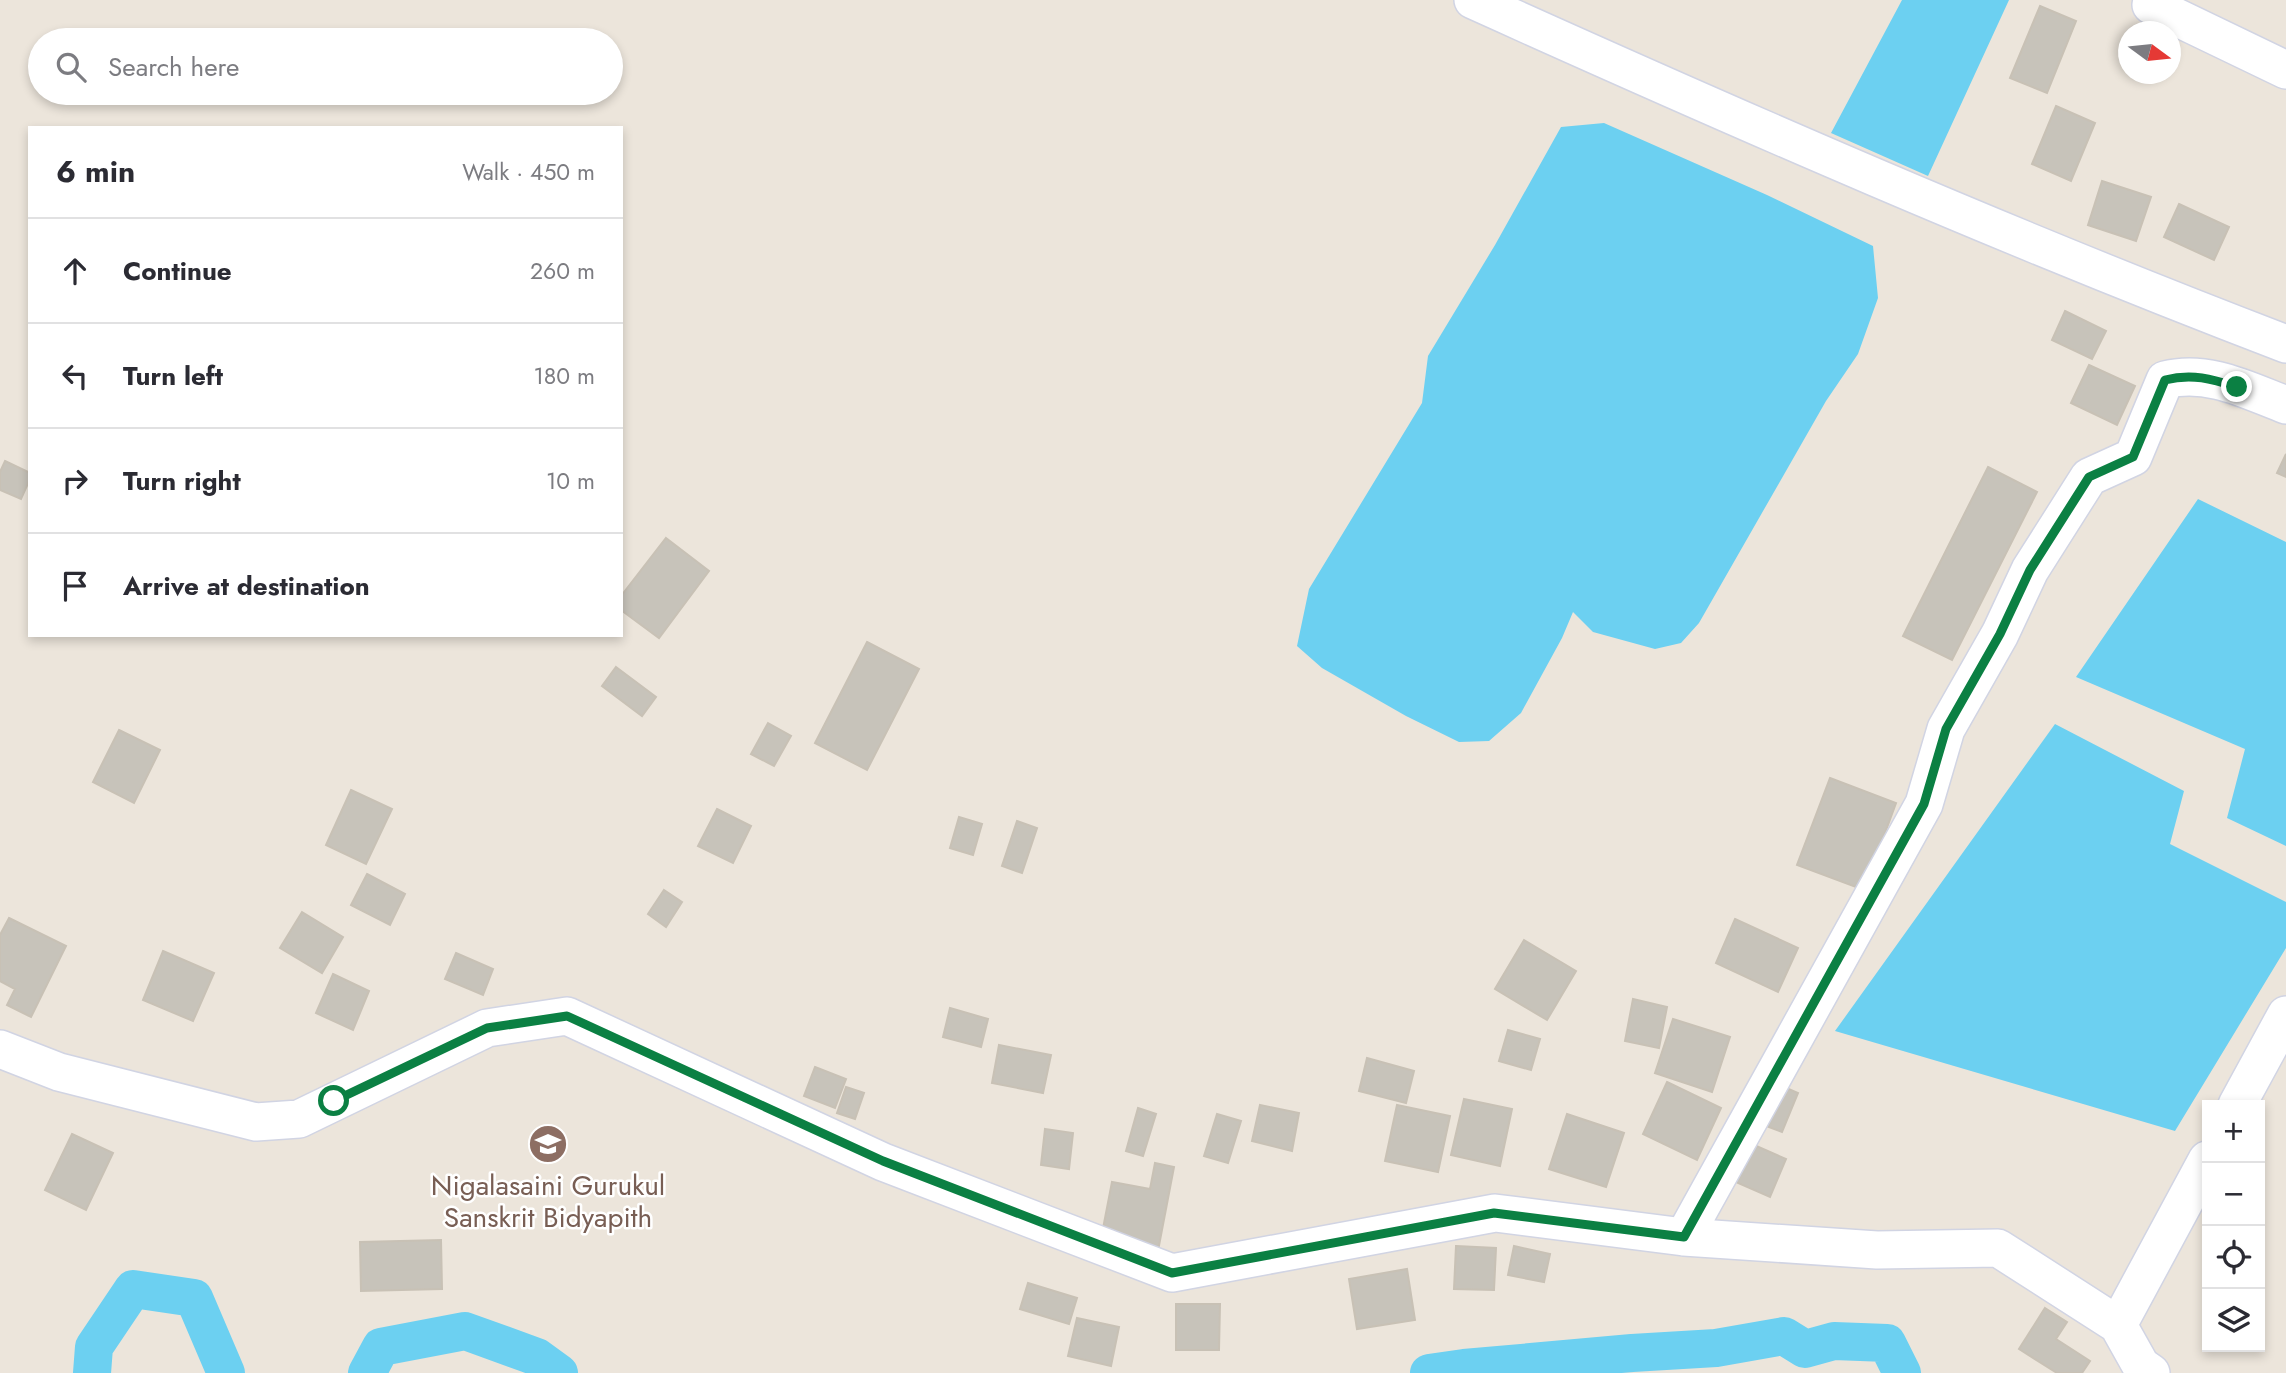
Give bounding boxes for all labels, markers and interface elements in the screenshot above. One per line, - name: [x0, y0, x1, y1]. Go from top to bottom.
- north arrow: [2118, 21, 2181, 84]
- search box: [28, 28, 623, 105]
- icon: search: [52, 48, 90, 86]
- text: Search here: [108, 48, 240, 86]
- text: 6 min: [56, 150, 135, 193]
- text: Walk · 450 m: [462, 155, 595, 189]
- icon: ahead: [56, 252, 94, 290]
- text: Continue: [123, 252, 232, 290]
- text: 260 m: [530, 254, 595, 288]
- icon: left: [56, 357, 94, 395]
- text: Turn left: [123, 357, 223, 395]
- text: 180 m: [533, 359, 595, 393]
- route end: [2221, 371, 2252, 402]
- icon: right: [56, 462, 94, 500]
- text: Turn right: [123, 462, 241, 500]
- text: 10 m: [546, 464, 595, 498]
- icon: arrive: [56, 567, 94, 605]
- text: Arrive at destination: [123, 567, 370, 605]
- route start: [318, 1085, 349, 1116]
- map controls: [2202, 1100, 2265, 1352]
- button: +: [2202, 1100, 2265, 1163]
- school or university icon: Nigalasaini Gurukul Sanskrit Bidyapith: [527, 1123, 569, 1165]
- button: −: [2202, 1163, 2265, 1226]
- place label: Nigalasaini Gurukul Sanskrit Bidyapith: [431, 1165, 665, 1238]
- button: locate: [2202, 1226, 2265, 1289]
- button: layers: [2202, 1289, 2265, 1352]

